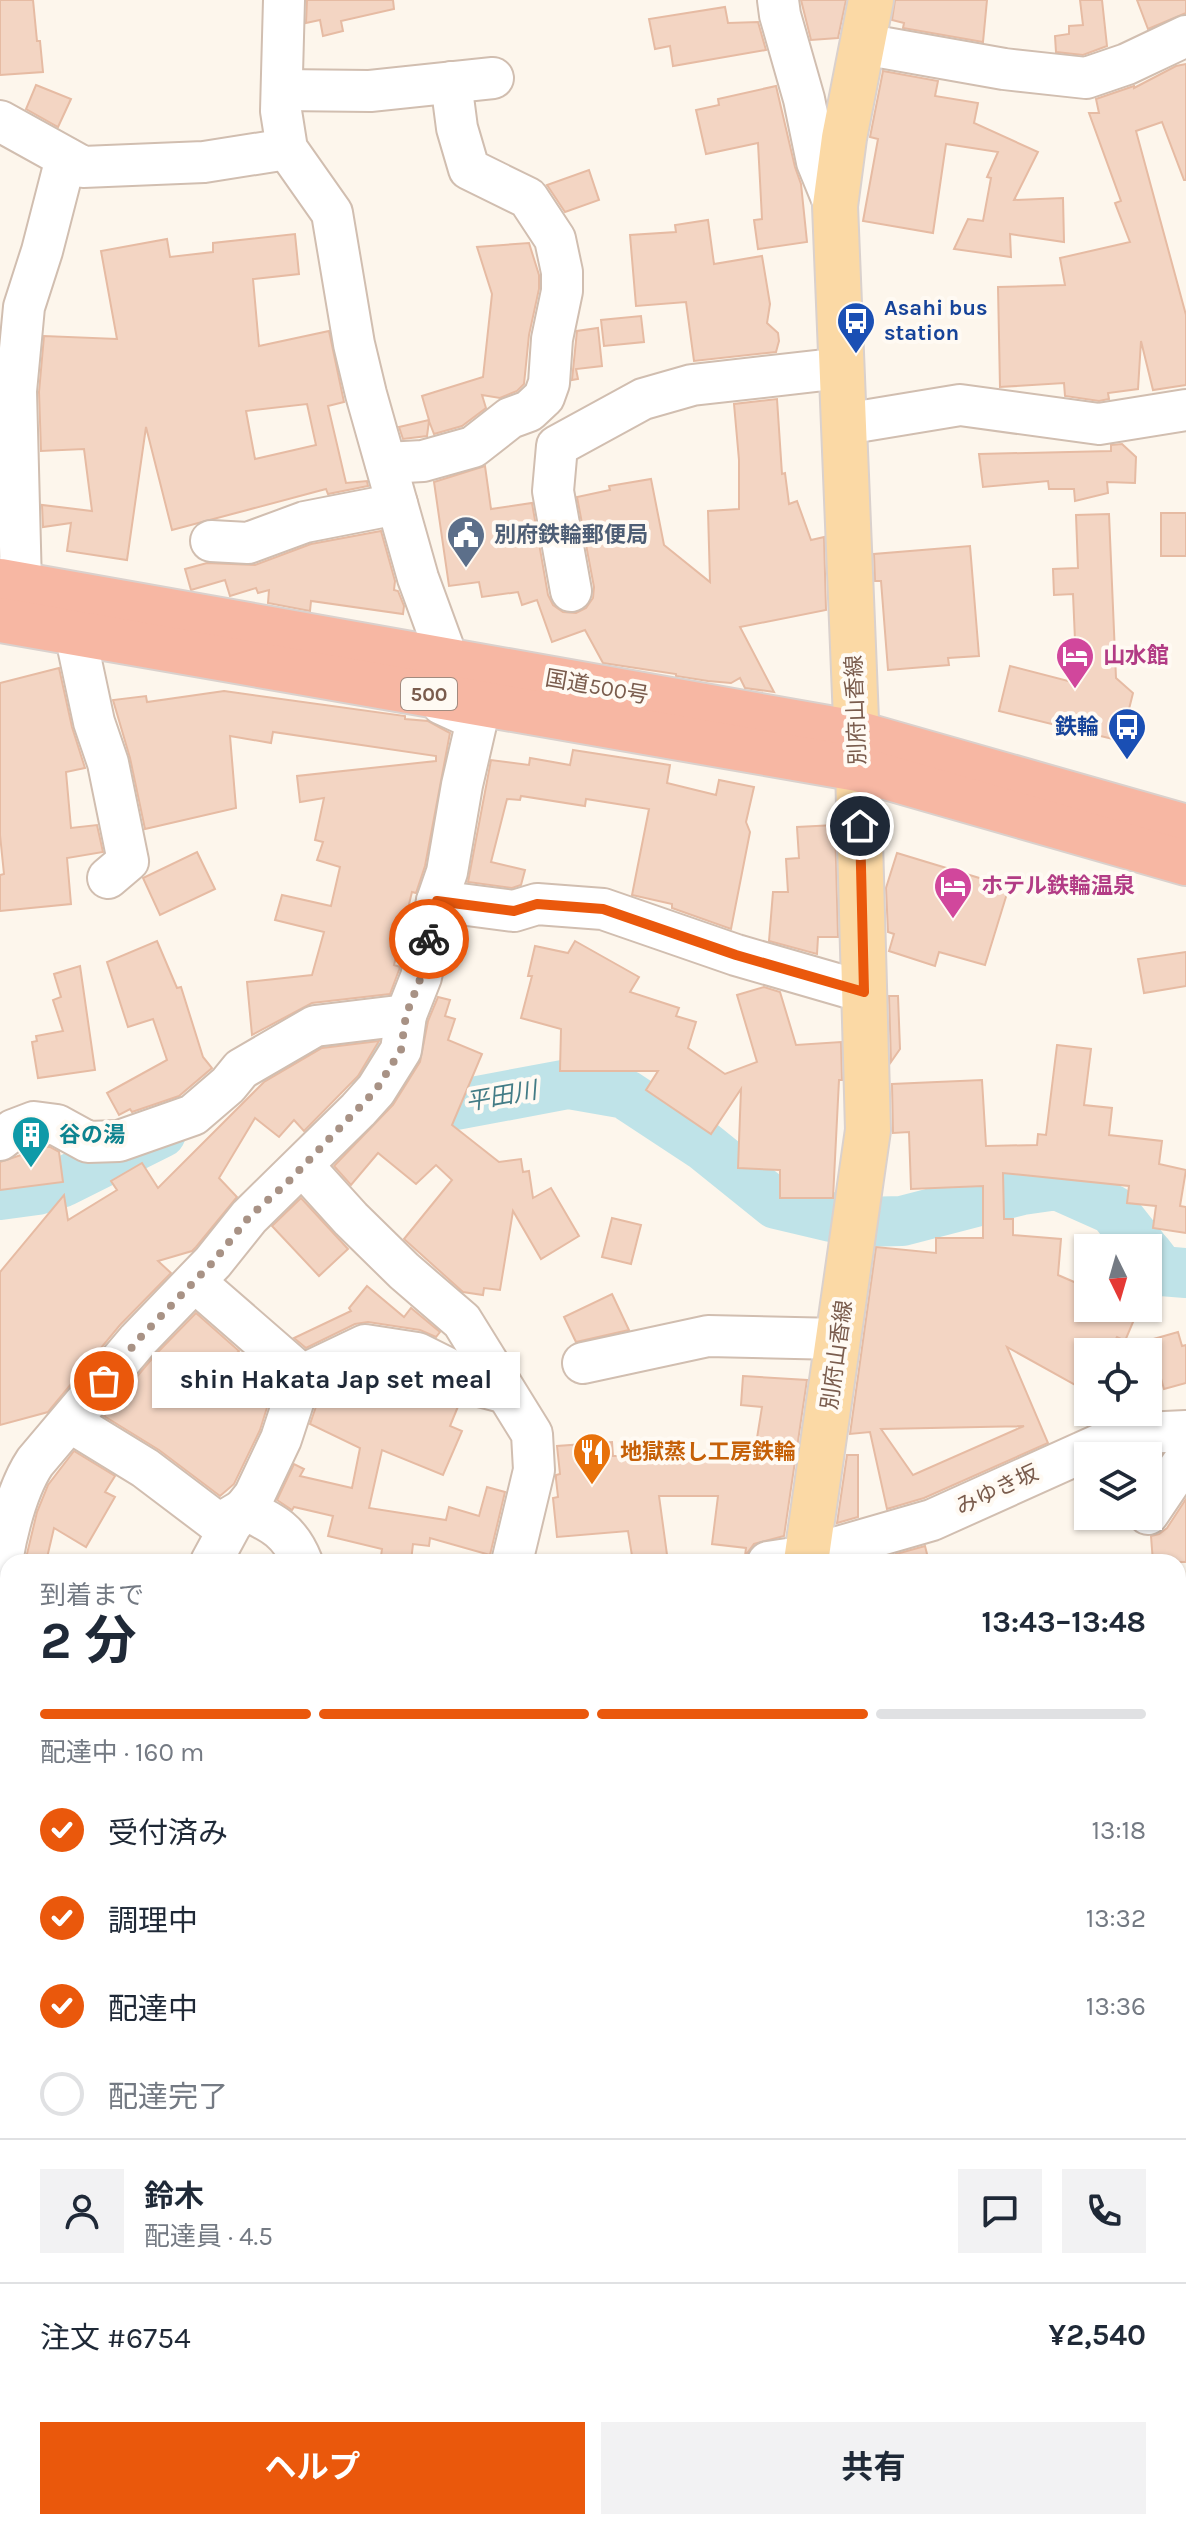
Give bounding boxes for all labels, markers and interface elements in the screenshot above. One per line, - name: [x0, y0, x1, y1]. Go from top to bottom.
- place label: Asahi bus station: [884, 295, 988, 346]
- bus stop icon: Asahi bus station: [835, 300, 877, 355]
- public building icon: 別府鉄輪郵便局: [445, 514, 487, 569]
- place label: 別府鉄輪郵便局: [494, 522, 648, 548]
- hotel icon: 山水館: [1054, 635, 1096, 690]
- place label: 山水館: [1103, 643, 1169, 669]
- street label: 別府山香線: [841, 655, 871, 765]
- street label: 国道500号: [543, 665, 651, 709]
- road number: 500: [401, 678, 457, 710]
- bus stop icon: 鉄輪: [1106, 706, 1148, 761]
- place label: 鉄輪: [1055, 714, 1099, 740]
- pin: [826, 792, 894, 860]
- icon: home: [838, 804, 882, 848]
- hotel icon: ホテル鉄輪温泉: [932, 865, 974, 920]
- place label: ホテル鉄輪温泉: [981, 873, 1135, 899]
- courier: [389, 899, 469, 979]
- icon: bike: [407, 917, 451, 961]
- water label: 平田川: [463, 1075, 542, 1116]
- building icon: 谷の湯: [10, 1114, 52, 1169]
- place label: 谷の湯: [59, 1122, 125, 1148]
- north arrow: [1074, 1234, 1162, 1322]
- map controls: [1074, 1234, 1162, 1530]
- street label: 別府山香線: [816, 1299, 858, 1411]
- button: locate: [1074, 1338, 1162, 1426]
- pin: [70, 1347, 138, 1415]
- callout: shin Hakata Jap set meal: [152, 1353, 520, 1409]
- icon: bag: [82, 1359, 126, 1403]
- text: shin Hakata Jap set meal: [180, 1364, 492, 1395]
- restaurant icon: 地獄蒸し工房鉄輪: [571, 1431, 613, 1486]
- place label: 地獄蒸し工房鉄輪: [620, 1439, 796, 1465]
- button: layers: [1074, 1442, 1162, 1530]
- street label: みゆき坂: [952, 1460, 1042, 1520]
- text: 到着まで: [40, 1580, 144, 1611]
- text: 13:43–13:48: [982, 1604, 1146, 1640]
- text: 2 分: [40, 1610, 137, 1671]
- text: 配達中 · 160 m: [40, 1737, 204, 1768]
- icon: check: [40, 1808, 84, 1852]
- text: 受付済み: [108, 1815, 228, 1851]
- text: 13:18: [1091, 1815, 1146, 1846]
- icon: check: [40, 1896, 84, 1940]
- text: 調理中: [108, 1903, 198, 1939]
- text: 13:32: [1086, 1903, 1146, 1934]
- icon: check: [40, 1984, 84, 2028]
- text: 配達中: [108, 1991, 198, 2027]
- text: 13:36: [1086, 1991, 1146, 2022]
- text: 配達完了: [108, 2079, 228, 2115]
- button: person: [40, 2169, 124, 2253]
- button: chat: [958, 2169, 1042, 2253]
- button: phone: [1062, 2169, 1146, 2253]
- text: 鈴木: [144, 2178, 204, 2214]
- text: 配達員 · 4.5: [144, 2221, 273, 2252]
- text: ¥2,540: [1048, 2317, 1146, 2353]
- text: 注文 #6754: [40, 2320, 191, 2356]
- button: ヘルプ: [40, 2422, 585, 2514]
- button: 共有: [601, 2422, 1146, 2514]

